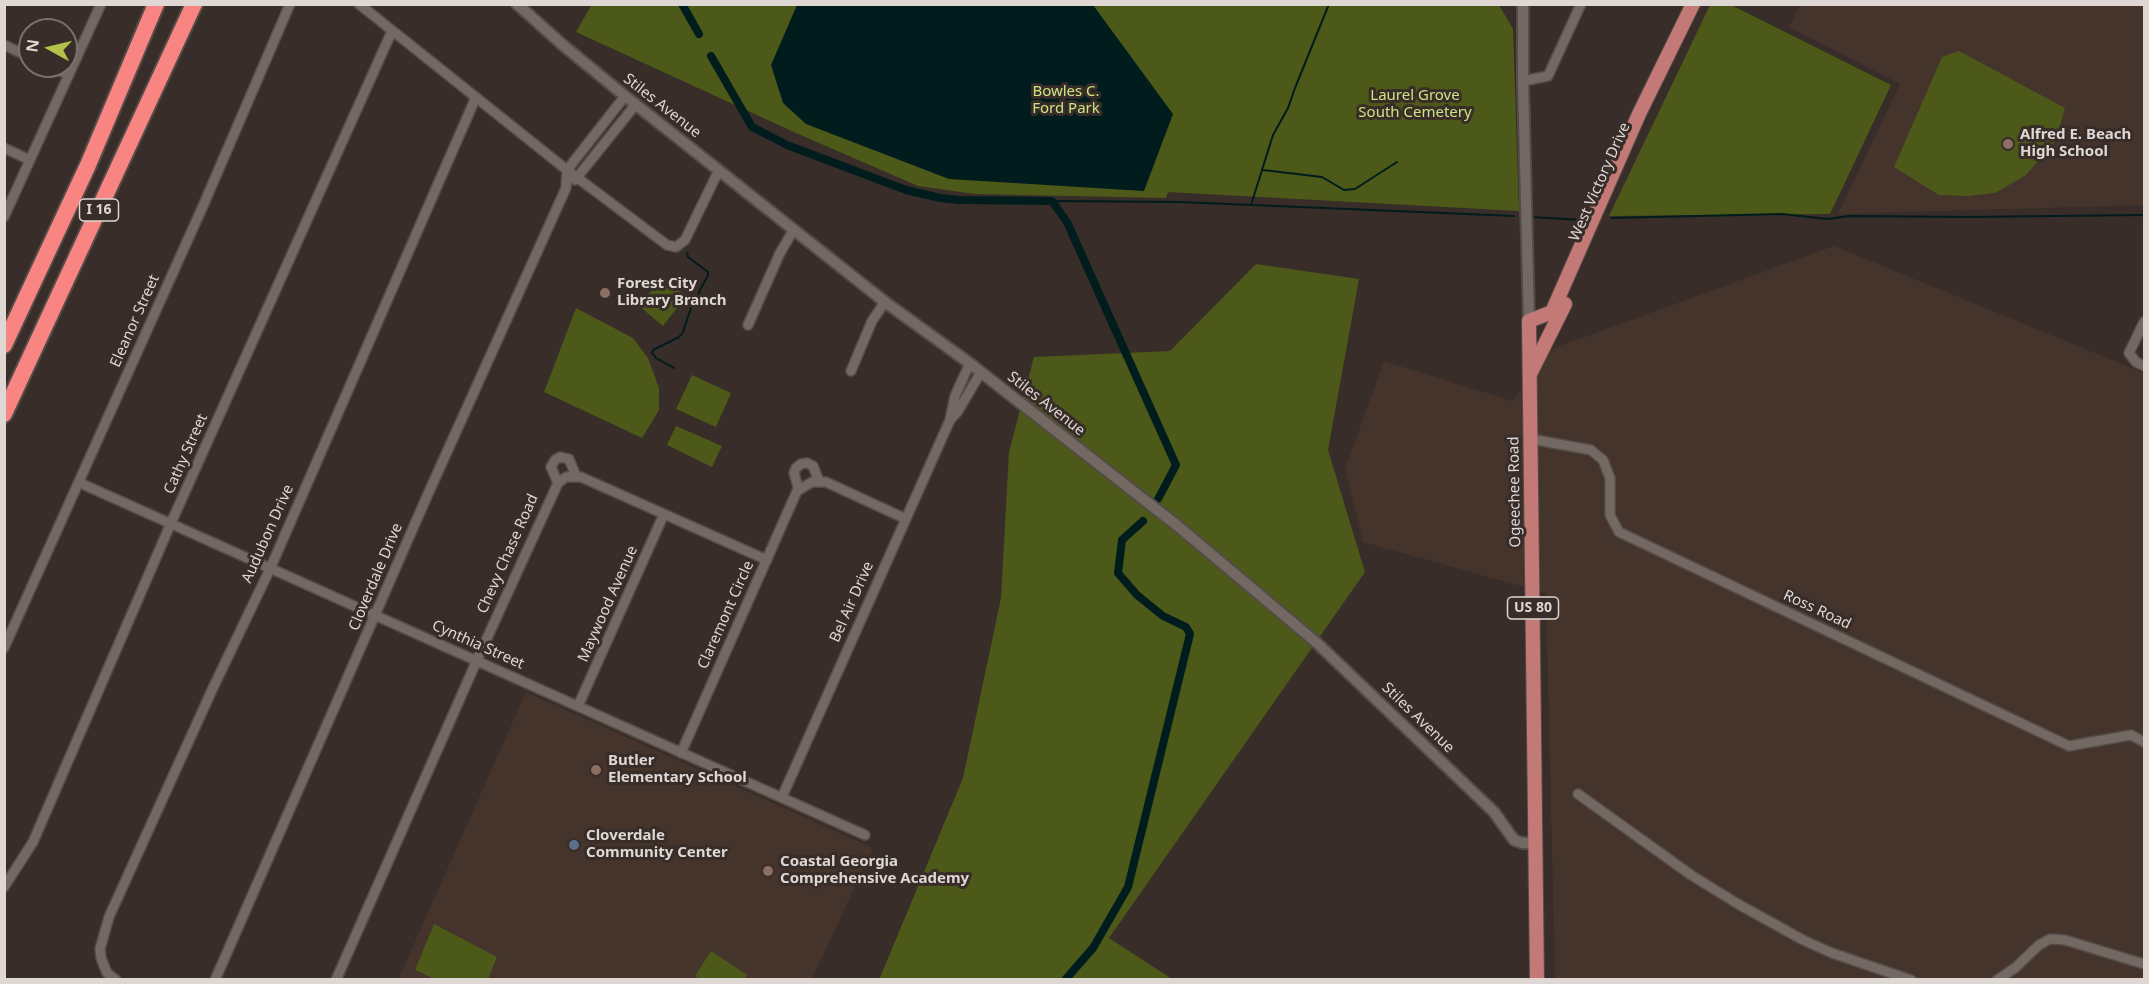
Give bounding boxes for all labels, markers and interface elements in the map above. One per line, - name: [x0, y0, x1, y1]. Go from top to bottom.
- north arrow: [18, 18, 78, 78]
- text: N: [20, 38, 44, 54]
- street label: Stiles Avenue: [620, 70, 704, 142]
- park label: Bowles C. Ford Park: [1032, 83, 1100, 118]
- park label: Laurel Grove South Cemetery: [1358, 87, 1472, 122]
- street label: West Victory Drive: [1566, 120, 1634, 244]
- place label: Alfred E. Beach High School: [2020, 126, 2131, 161]
- marker: Alfred E. Beach High School: [2001, 137, 2015, 151]
- road number: I 16: [80, 199, 118, 221]
- street label: Eleanor Street: [107, 272, 163, 370]
- place label: Forest City Library Branch: [617, 275, 727, 310]
- marker: Forest City Library Branch: [598, 286, 612, 300]
- street label: Stiles Avenue: [1004, 368, 1088, 440]
- street label: Cathy Street: [160, 411, 212, 497]
- street label: Ogeechee Road: [1505, 436, 1525, 548]
- street label: Audubon Drive: [238, 482, 298, 586]
- street label: Chevy Chase Road: [474, 491, 542, 617]
- street label: Cloverdale Drive: [345, 521, 407, 633]
- street label: Maywood Avenue: [574, 543, 642, 665]
- street label: Claremont Circle: [694, 558, 758, 672]
- street label: Bel Air Drive: [826, 559, 878, 645]
- street label: Ross Road: [1780, 586, 1854, 634]
- road number: US 80: [1508, 597, 1558, 619]
- street label: Cynthia Street: [429, 617, 527, 673]
- street label: Stiles Avenue: [1378, 679, 1458, 757]
- place label: Butler Elementary School: [608, 752, 747, 787]
- marker: Butler Elementary School: [589, 763, 603, 777]
- place label: Cloverdale Community Center: [586, 827, 728, 862]
- marker: Cloverdale Community Center: [567, 838, 581, 852]
- place label: Coastal Georgia Comprehensive Academy: [780, 853, 969, 888]
- marker: Coastal Georgia Comprehensive Academy: [761, 864, 775, 878]

